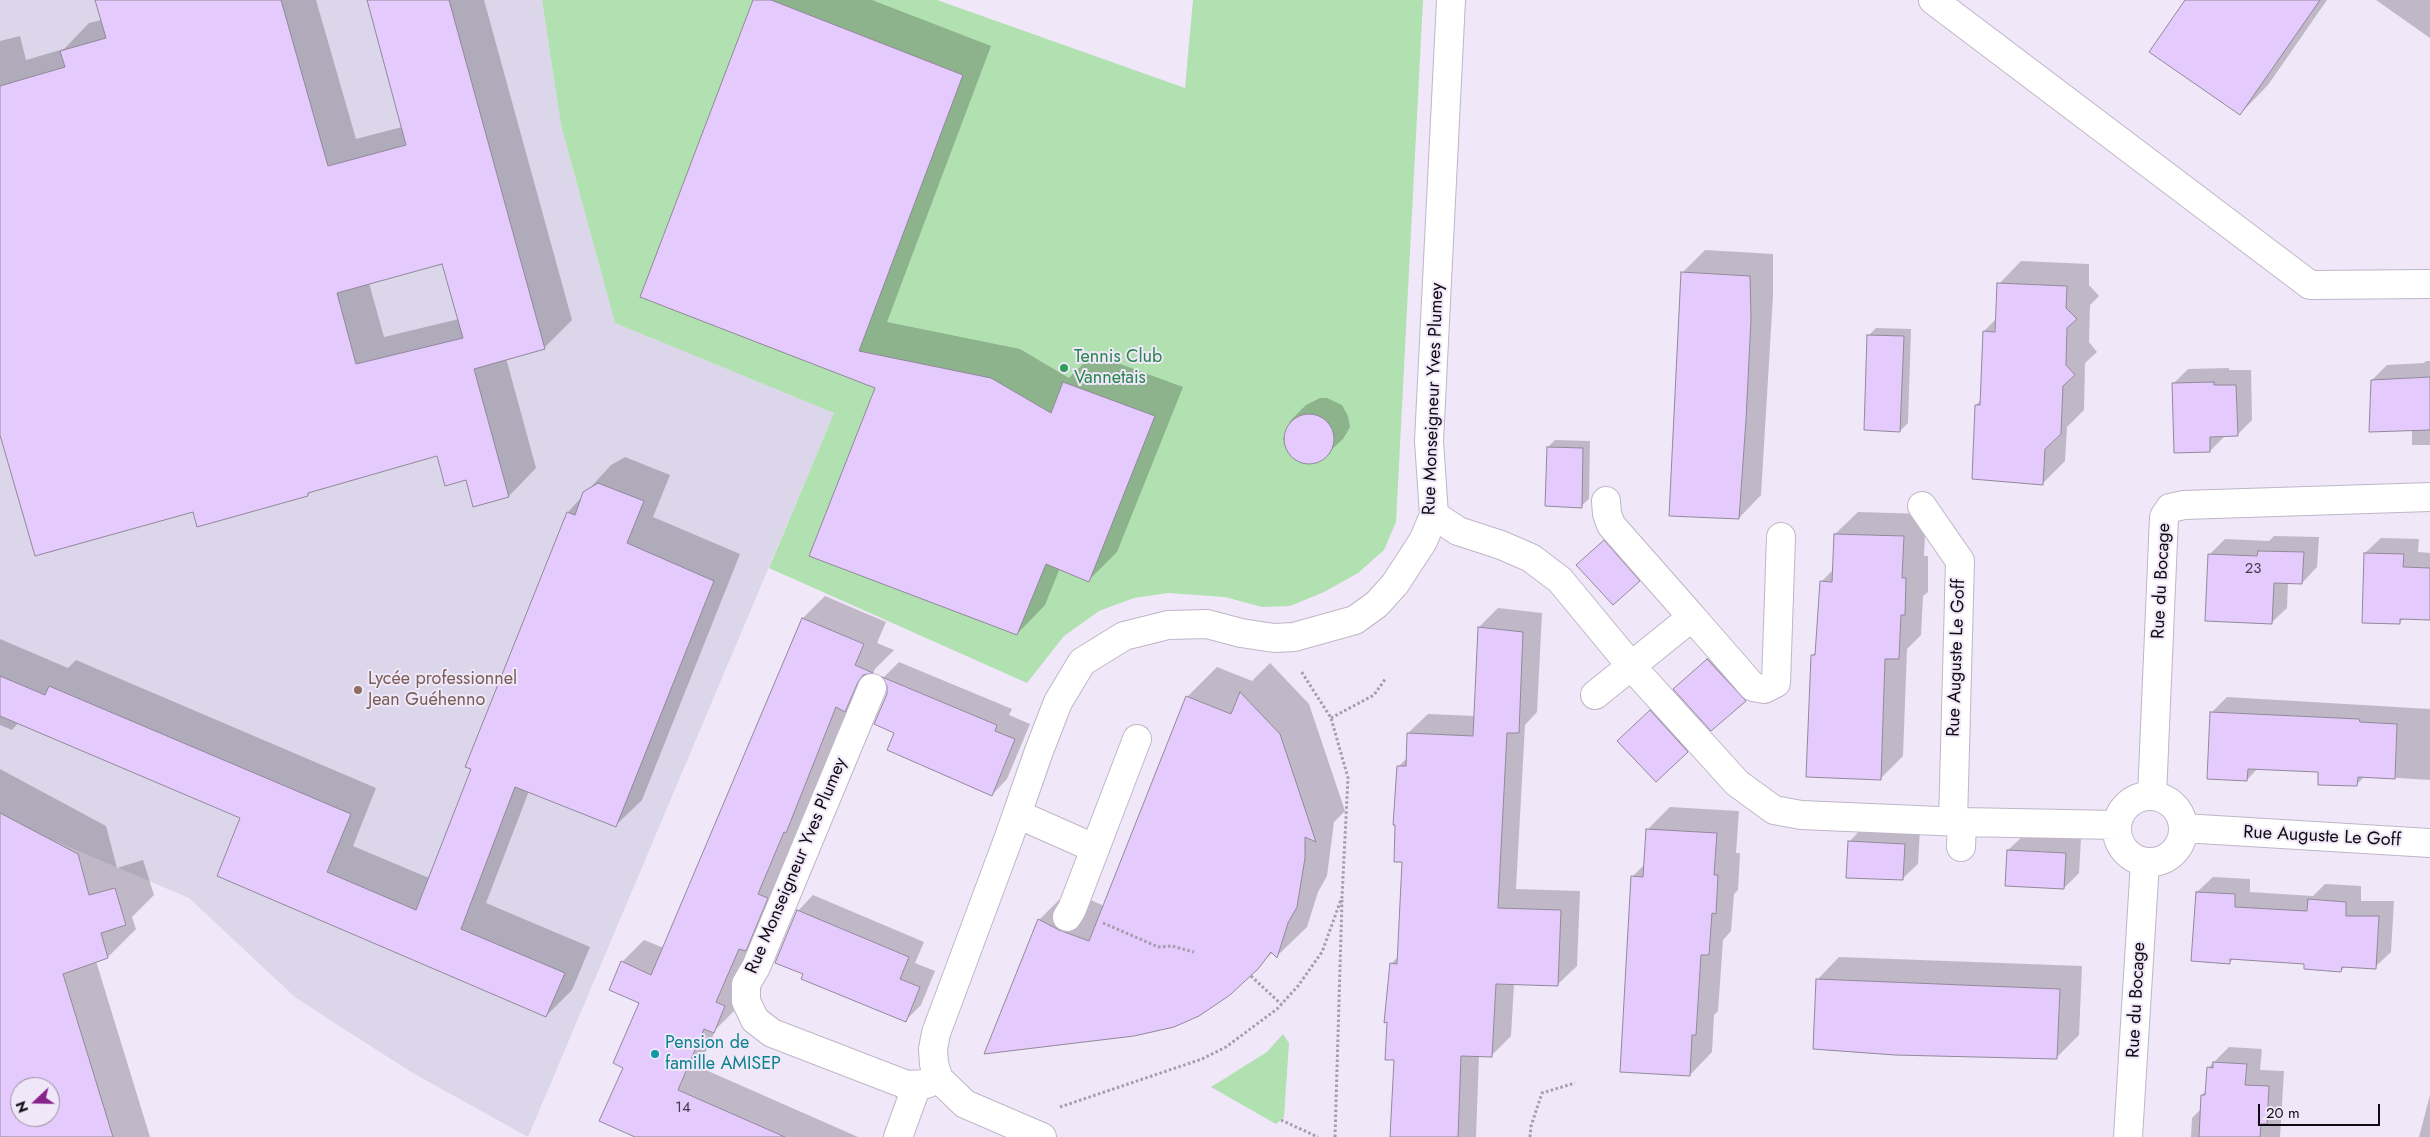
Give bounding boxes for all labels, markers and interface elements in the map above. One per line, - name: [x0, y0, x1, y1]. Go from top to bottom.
- street label: Rue Monseigneur Yves Plumey: [1419, 282, 1449, 516]
- place label: Tennis Club Vannetais: [1074, 347, 1162, 389]
- marker: Tennis Club Vannetais: [1058, 362, 1070, 374]
- street label: Rue du Bocage: [2148, 523, 2176, 639]
- house number: 23: [2245, 560, 2261, 578]
- street label: Rue Auguste Le Goff: [1943, 579, 1971, 737]
- place label: Lycée professionnel Jean Guéhenno: [368, 669, 517, 712]
- marker: Lycée professionnel Jean Guéhenno: [352, 684, 364, 696]
- street label: Rue Monseigneur Yves Plumey: [742, 755, 852, 977]
- street label: Rue Auguste Le Goff: [2243, 822, 2401, 852]
- street label: Rue du Bocage: [2123, 942, 2151, 1058]
- place label: Pension de famille AMISEP: [665, 1033, 781, 1076]
- marker: Pension de famille AMISEP: [649, 1048, 661, 1060]
- north arrow: [10, 1077, 60, 1127]
- scale bar: [2260, 1094, 2382, 1126]
- text: N: [11, 1098, 33, 1116]
- house number: 14: [675, 1099, 691, 1117]
- text: 20 m: [2266, 1102, 2300, 1124]

